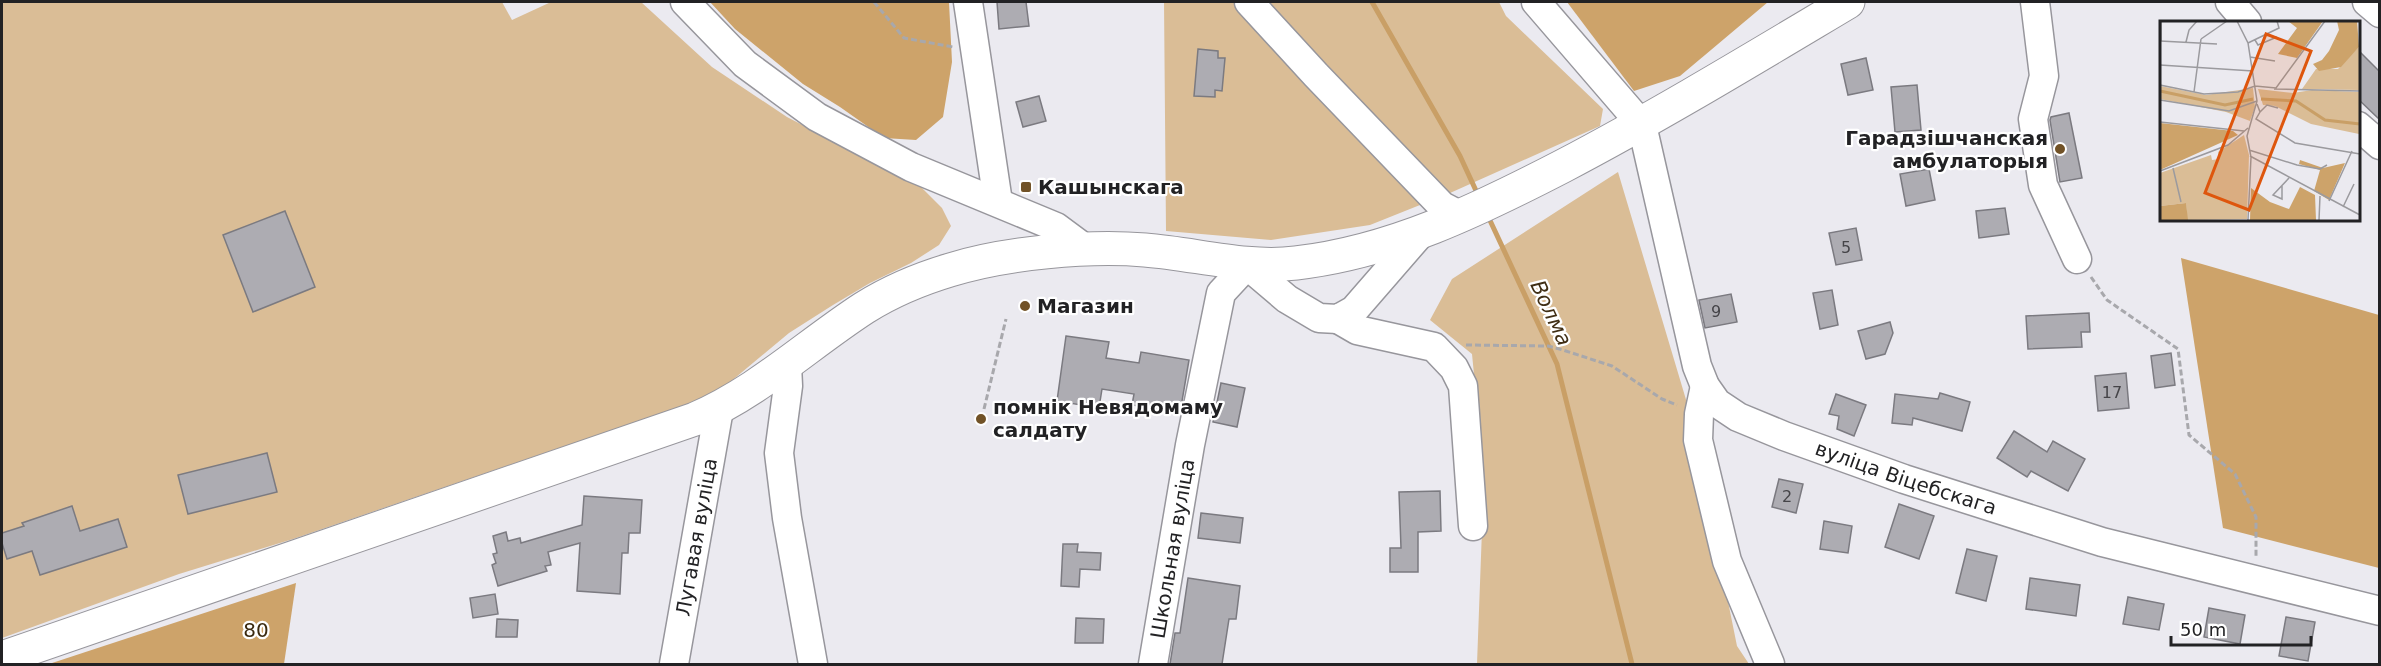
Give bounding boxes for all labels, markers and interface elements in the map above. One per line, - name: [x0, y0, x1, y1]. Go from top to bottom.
- inset map: [2160, 21, 2360, 220]
- place label: Гарадзішчанская амбулаторыя: [1845, 126, 2048, 173]
- marker: Гарадзішчанская амбулаторыя: [2053, 142, 2067, 156]
- place label: Кашынскага: [1038, 175, 1184, 199]
- marker: Кашынскага: [1019, 180, 1033, 194]
- house number: 5: [1841, 238, 1851, 257]
- water label: Волма: [1525, 276, 1577, 350]
- place label: Магазин: [1037, 294, 1134, 318]
- marker: Магазин: [1018, 299, 1032, 313]
- house number: 9: [1711, 302, 1721, 321]
- house number: 17: [2102, 383, 2122, 402]
- place label: помнік Невядомаму салдату: [993, 395, 1223, 442]
- marker: помнік Невядомаму салдату: [974, 412, 988, 426]
- street label: вуліца Віцебскага: [1812, 436, 2000, 520]
- street label: Лугавая вуліца: [671, 456, 722, 618]
- street label: Школьная вуліца: [1146, 457, 1199, 640]
- house number: 2: [1782, 487, 1792, 506]
- scale bar: [2171, 609, 2310, 647]
- park label: 80: [243, 618, 269, 642]
- text: 50 m: [2180, 619, 2226, 640]

